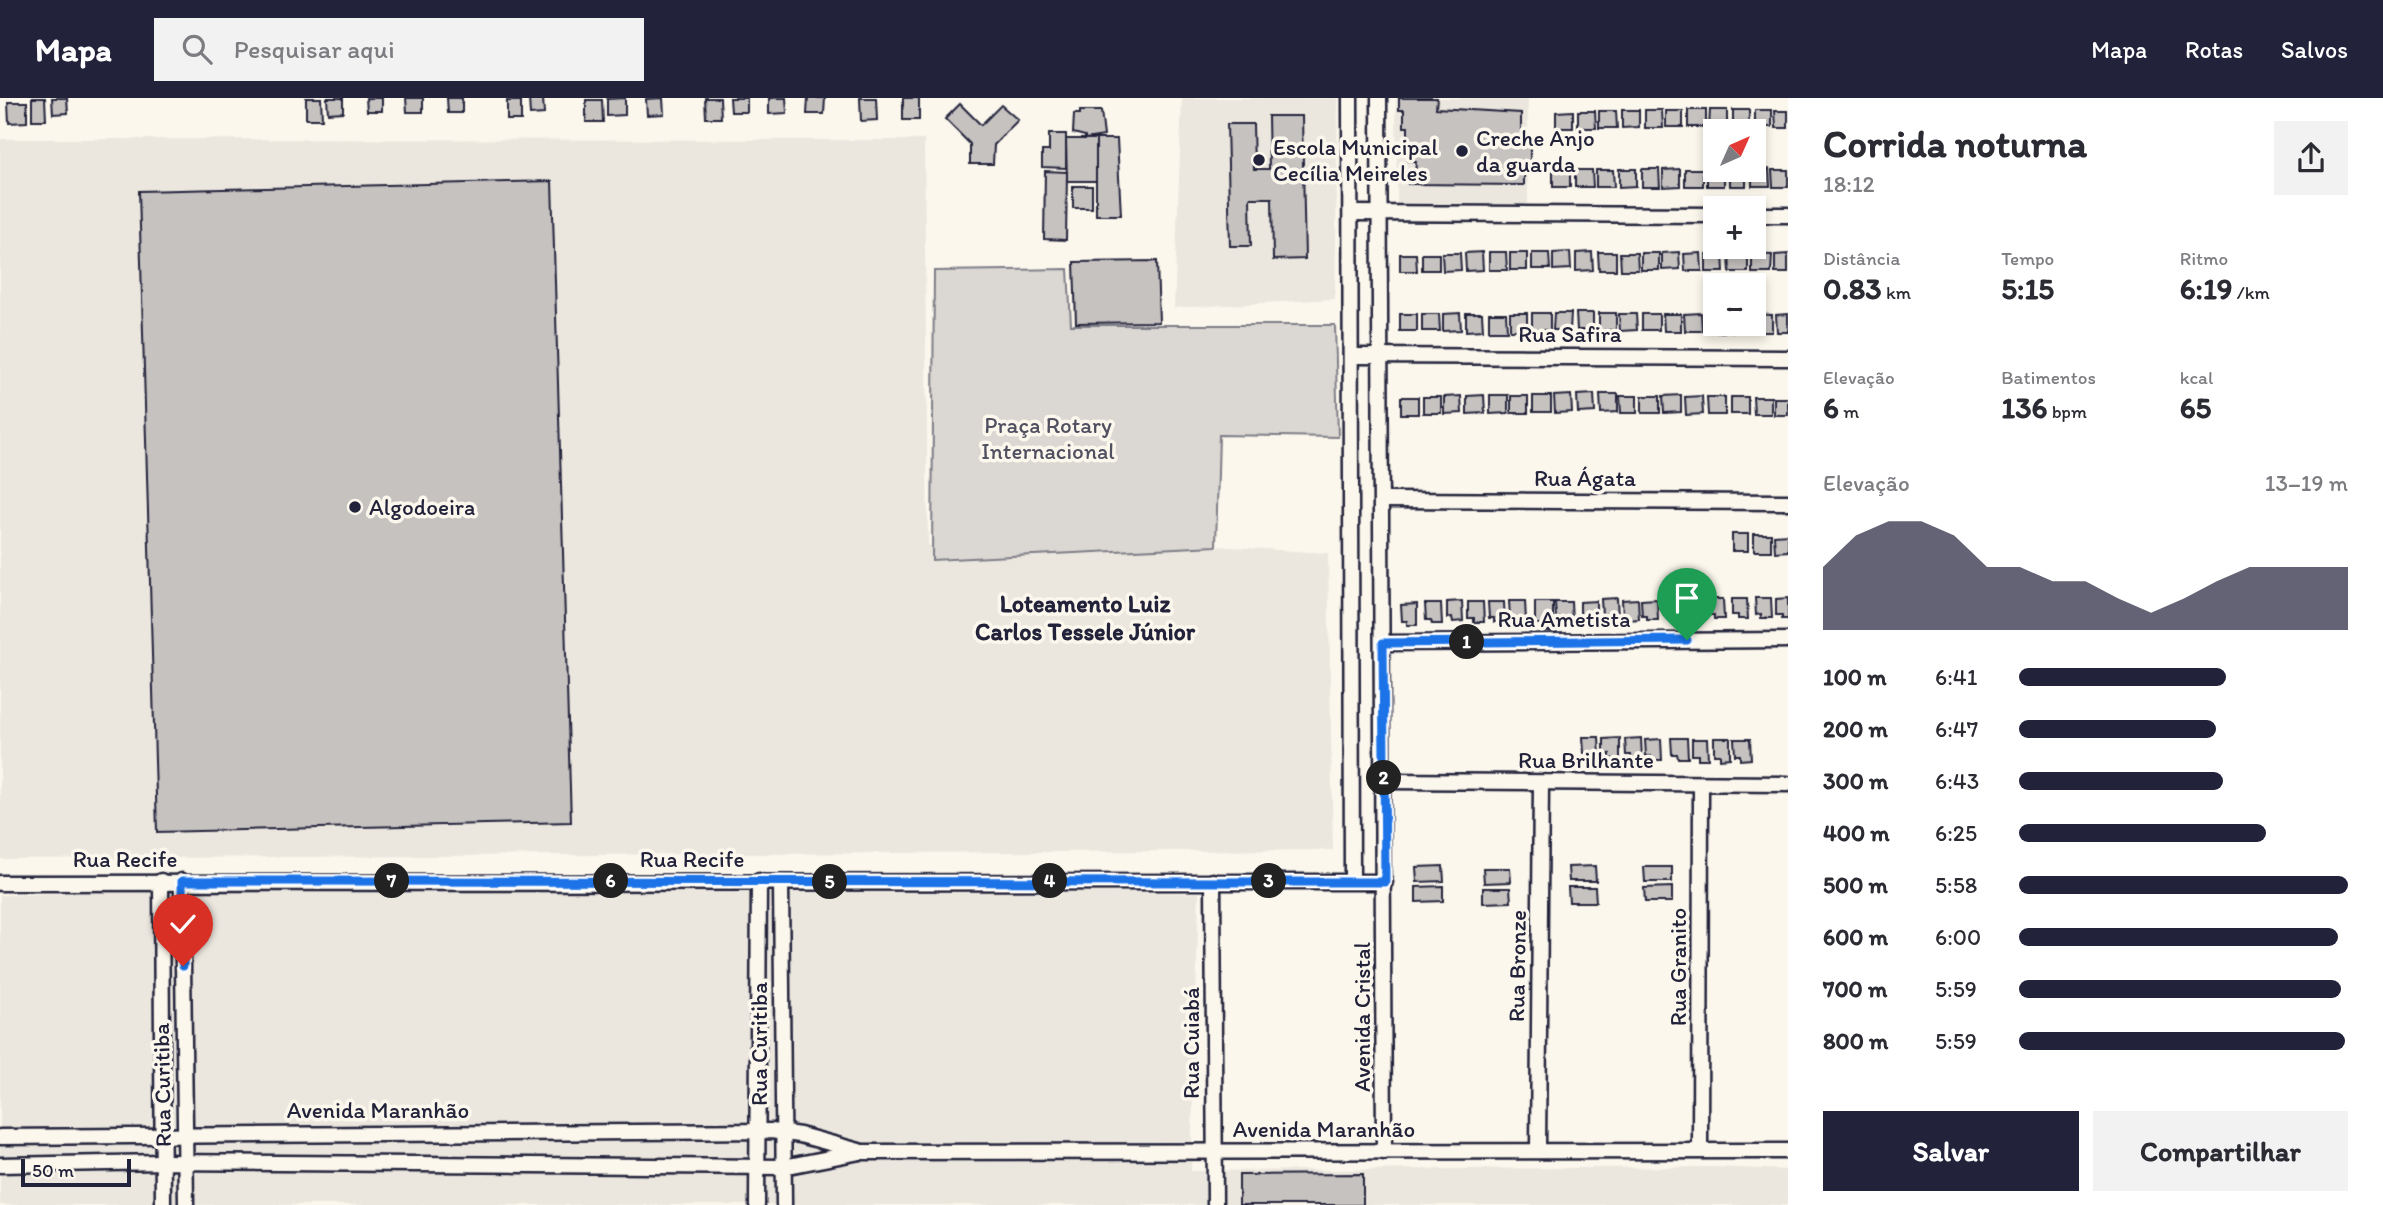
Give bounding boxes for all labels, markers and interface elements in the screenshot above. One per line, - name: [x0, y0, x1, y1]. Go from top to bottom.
- search box: [154, 18, 644, 81]
- text: Mapa: [35, 30, 112, 69]
- icon: search: [178, 30, 216, 68]
- text: Pesquisar aqui: [234, 33, 395, 65]
- text: Mapa: [2091, 35, 2147, 64]
- text: Rotas: [2185, 35, 2243, 64]
- text: Salvos: [2281, 35, 2348, 64]
- north arrow: [1703, 119, 1766, 182]
- map controls: [1703, 119, 1766, 336]
- text: Corrida noturna: [1823, 121, 2087, 167]
- button: share: [2274, 121, 2348, 195]
- place label: Creche Anjo da guarda: [1476, 124, 1595, 178]
- place label: Escola Municipal Cecília Meireles: [1273, 133, 1438, 187]
- marker: Creche Anjo da guarda: [1454, 143, 1470, 159]
- marker: Escola Municipal Cecília Meireles: [1251, 152, 1267, 168]
- text: 18:12: [1823, 170, 1875, 198]
- button: +: [1703, 196, 1766, 259]
- text: Distância: [1823, 247, 1900, 270]
- text: Tempo: [2001, 247, 2054, 270]
- text: Ritmo: [2180, 247, 2228, 270]
- text: 0.83: [1823, 270, 1882, 307]
- text: 5:15: [2001, 270, 2054, 307]
- text: 6:19: [2180, 270, 2233, 307]
- button: −: [1703, 273, 1766, 336]
- text: km: [1882, 281, 1911, 304]
- text: /km: [2233, 281, 2270, 304]
- street label: Rua Safira: [1518, 320, 1622, 348]
- text: Elevação: [1823, 366, 1895, 389]
- text: Batimentos: [2001, 366, 2096, 389]
- text: kcal: [2180, 366, 2213, 389]
- text: 6: [1823, 389, 1839, 426]
- text: 136: [2001, 389, 2047, 426]
- text: 65: [2180, 389, 2211, 426]
- text: m: [1839, 400, 1859, 423]
- text: bpm: [2047, 400, 2087, 423]
- park label: Praça Rotary Internacional: [981, 411, 1115, 465]
- street label: Rua Ágata: [1534, 464, 1636, 492]
- text: Elevação: [1823, 469, 1910, 497]
- text: 13–19 m: [2265, 469, 2348, 497]
- place label: Algodoeira: [369, 493, 475, 521]
- marker: Algodoeira: [347, 499, 363, 515]
- pin: [1657, 568, 1717, 640]
- icon: arrive: [1668, 579, 1706, 617]
- district label: Loteamento Luiz Carlos Tessele Júnior: [975, 589, 1196, 646]
- street label: Rua Ametista: [1497, 605, 1631, 633]
- pin: 1: [1450, 624, 1484, 660]
- text: 1: [1462, 630, 1471, 653]
- text: 100 m: [1823, 663, 1887, 691]
- text: 6:41: [1935, 663, 1977, 691]
- text: 200 m: [1823, 715, 1888, 743]
- text: 6:47: [1935, 715, 1978, 743]
- street label: Rua Brilhante: [1518, 746, 1654, 774]
- pin: 2: [1366, 760, 1402, 796]
- text: 2: [1379, 766, 1389, 789]
- text: 300 m: [1823, 767, 1888, 795]
- text: 6:43: [1935, 767, 1979, 795]
- text: 400 m: [1823, 819, 1890, 847]
- text: 6:25: [1935, 819, 1977, 847]
- street label: Rua Recife: [73, 845, 177, 873]
- street label: Rua Recife: [640, 845, 744, 873]
- pin: 7: [374, 864, 410, 898]
- pin: 6: [594, 864, 628, 898]
- pin: 5: [812, 864, 848, 900]
- pin: 4: [1032, 864, 1068, 898]
- pin: 3: [1252, 864, 1286, 898]
- text: 7: [387, 869, 396, 892]
- text: 6: [605, 869, 616, 892]
- text: 4: [1044, 869, 1055, 892]
- text: 3: [1263, 869, 1274, 892]
- text: 5: [825, 870, 834, 893]
- text: 500 m: [1823, 871, 1888, 899]
- text: 5:58: [1935, 871, 1977, 899]
- pin: [153, 894, 213, 966]
- icon: check: [164, 905, 202, 943]
- street label: Rua Granito: [1664, 908, 1692, 1026]
- street label: Rua Bronze: [1502, 910, 1532, 1022]
- text: 600 m: [1823, 923, 1888, 951]
- text: 6:00: [1935, 923, 1981, 951]
- street label: Avenida Cristal: [1348, 941, 1376, 1092]
- text: 700 m: [1823, 975, 1887, 1003]
- text: 5:59: [1935, 975, 1977, 1003]
- street label: Rua Curitiba: [745, 982, 773, 1106]
- street label: Rua Cuiabá: [1177, 987, 1205, 1099]
- street label: Rua Curitiba: [147, 1023, 177, 1147]
- text: 800 m: [1823, 1027, 1888, 1055]
- text: 5:59: [1935, 1027, 1977, 1055]
- street label: Avenida Maranhão: [287, 1096, 469, 1124]
- button: Salvar: [1823, 1111, 2079, 1191]
- button: Compartilhar: [2093, 1111, 2348, 1191]
- street label: Avenida Maranhão: [1233, 1115, 1415, 1143]
- scale bar: [21, 1156, 131, 1188]
- text: 50 m: [32, 1159, 74, 1182]

